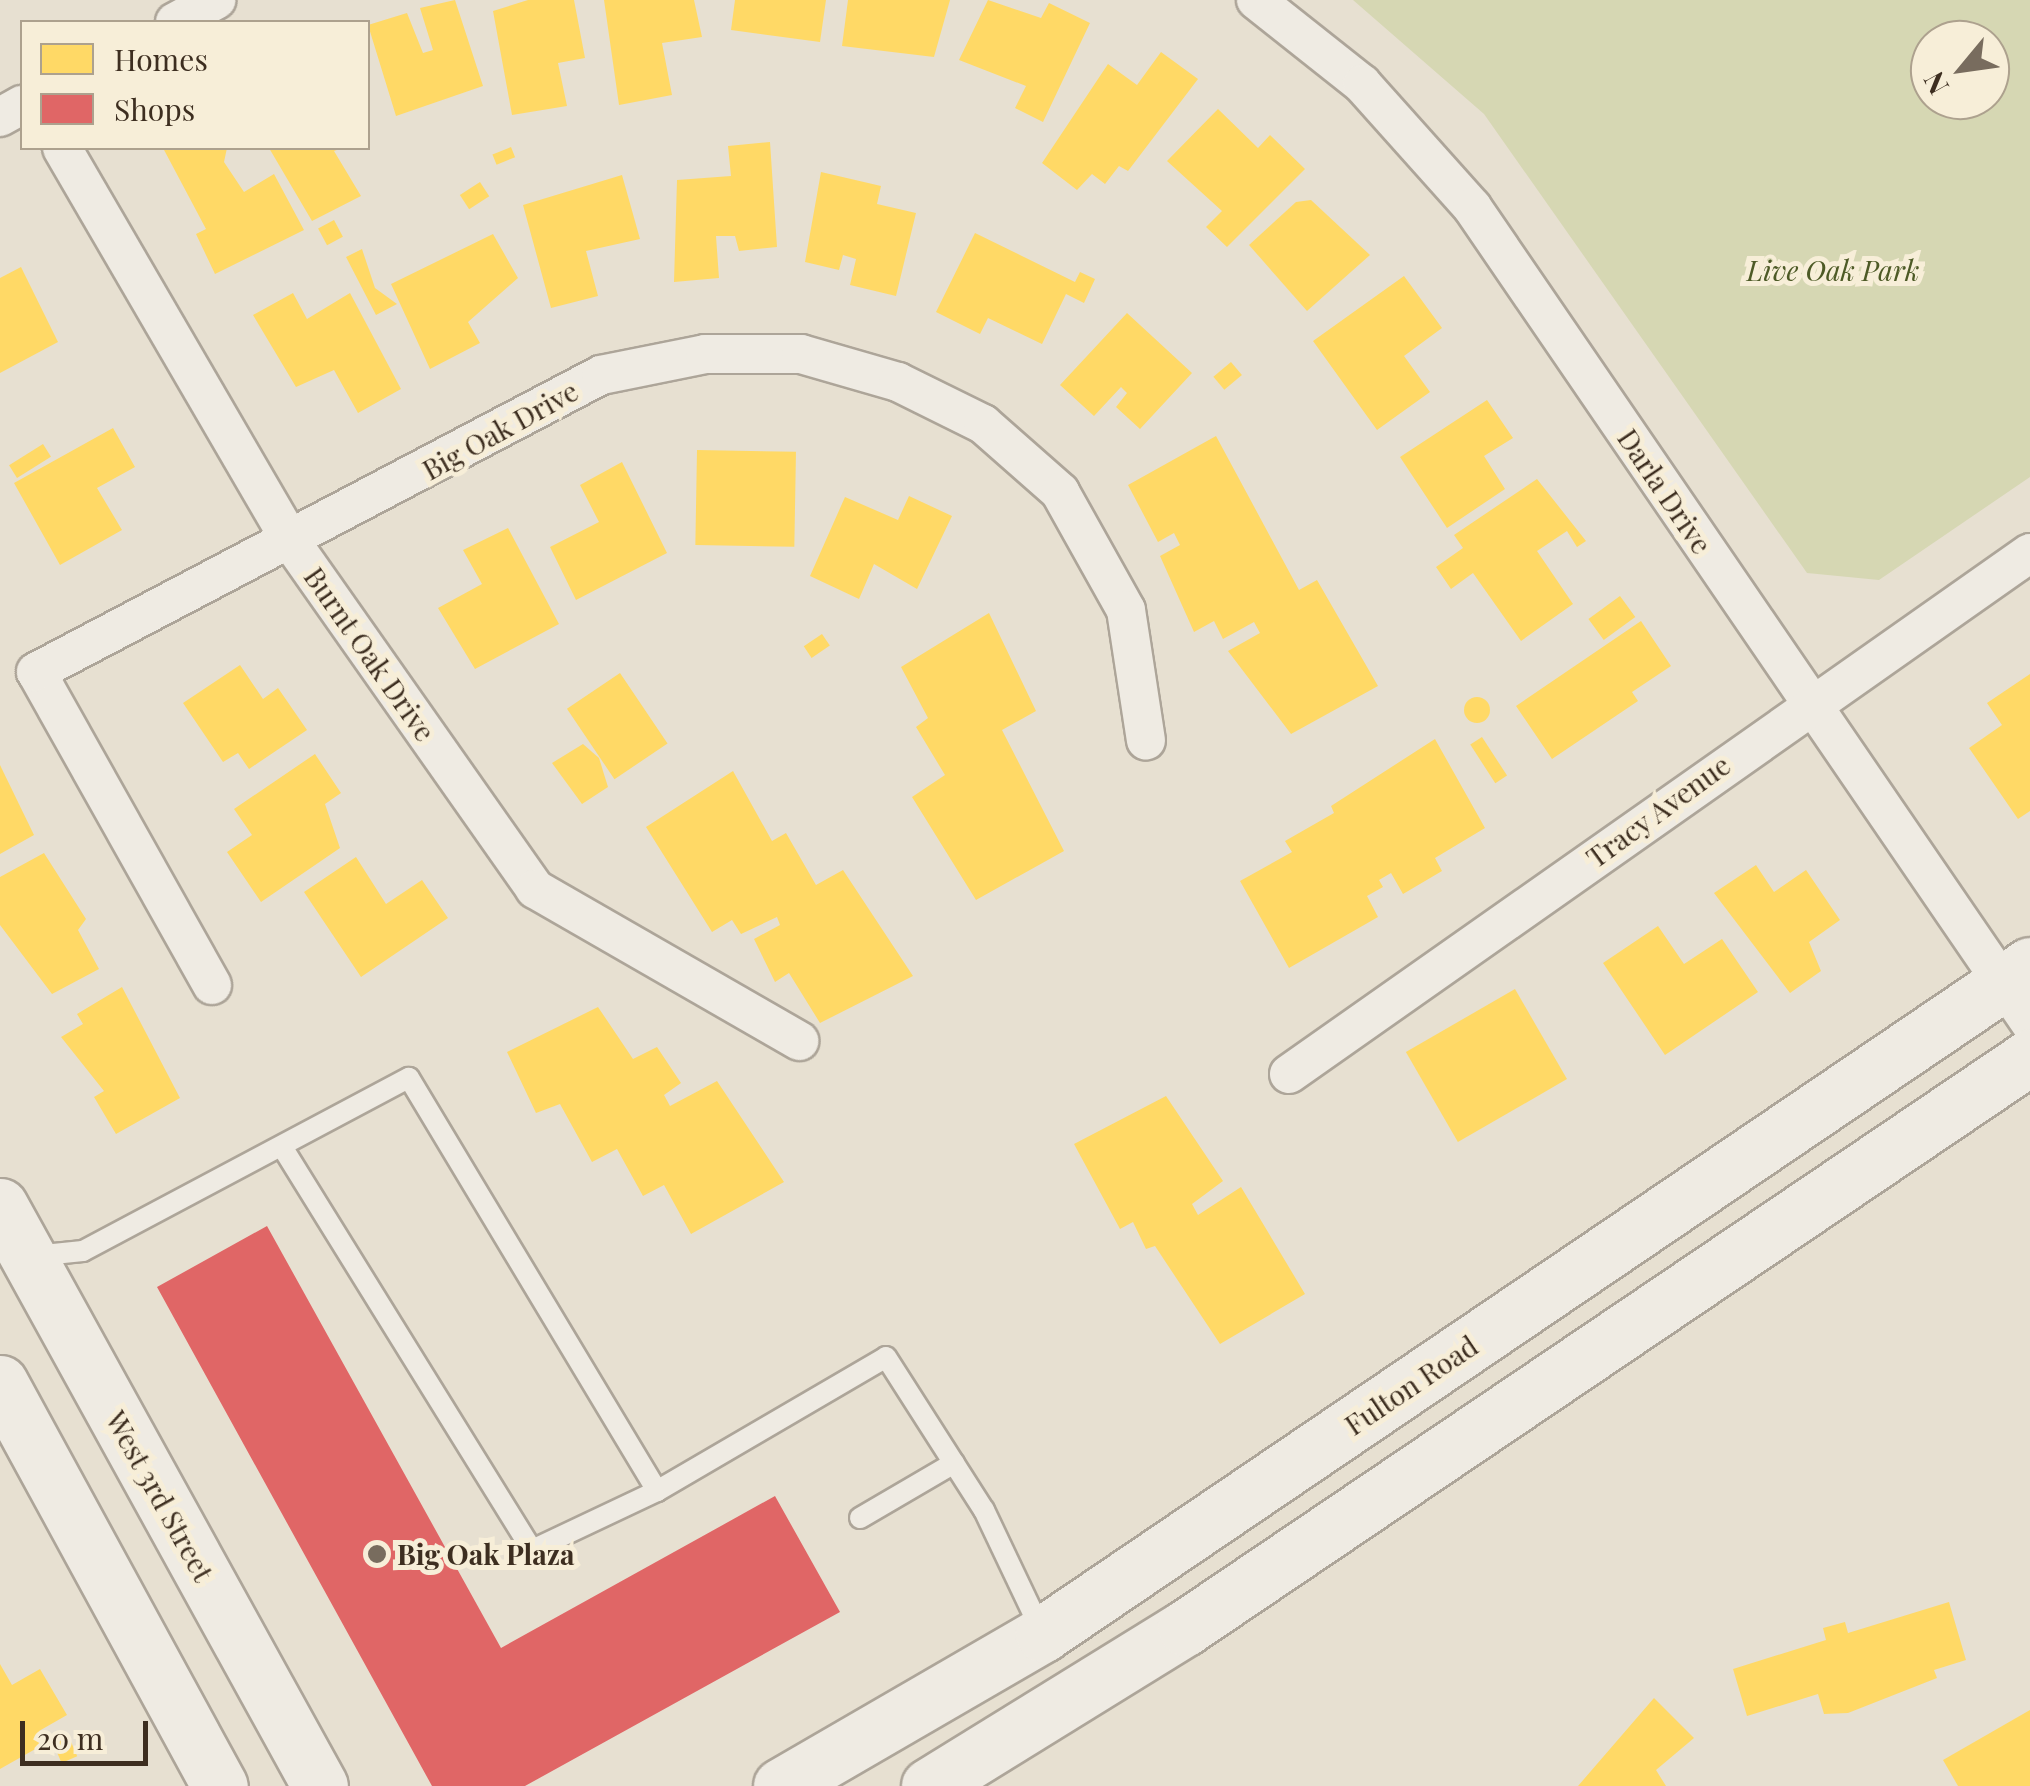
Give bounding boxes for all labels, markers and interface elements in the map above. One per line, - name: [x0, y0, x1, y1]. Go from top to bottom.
- legend: [20, 20, 370, 150]
- north arrow: [1910, 20, 2010, 120]
- text: Homes: [114, 39, 208, 79]
- text: N: [1914, 66, 1956, 102]
- text: Shops: [114, 89, 195, 129]
- park label: Live Oak Park: [1747, 253, 1919, 287]
- street label: Big Oak Drive: [416, 373, 584, 487]
- street label: Darla Drive: [1611, 422, 1719, 560]
- street label: Burnt Oak Drive: [297, 560, 443, 748]
- street label: Tracy Avenue: [1579, 747, 1737, 875]
- street label: Fulton Road: [1338, 1328, 1484, 1442]
- street label: West 3rd Street: [99, 1405, 221, 1587]
- place label: Big Oak Plaza: [397, 1537, 575, 1571]
- marker: Big Oak Plaza: [366, 1543, 388, 1565]
- scale bar: [25, 1701, 152, 1763]
- text: 20 m: [37, 1718, 103, 1758]

